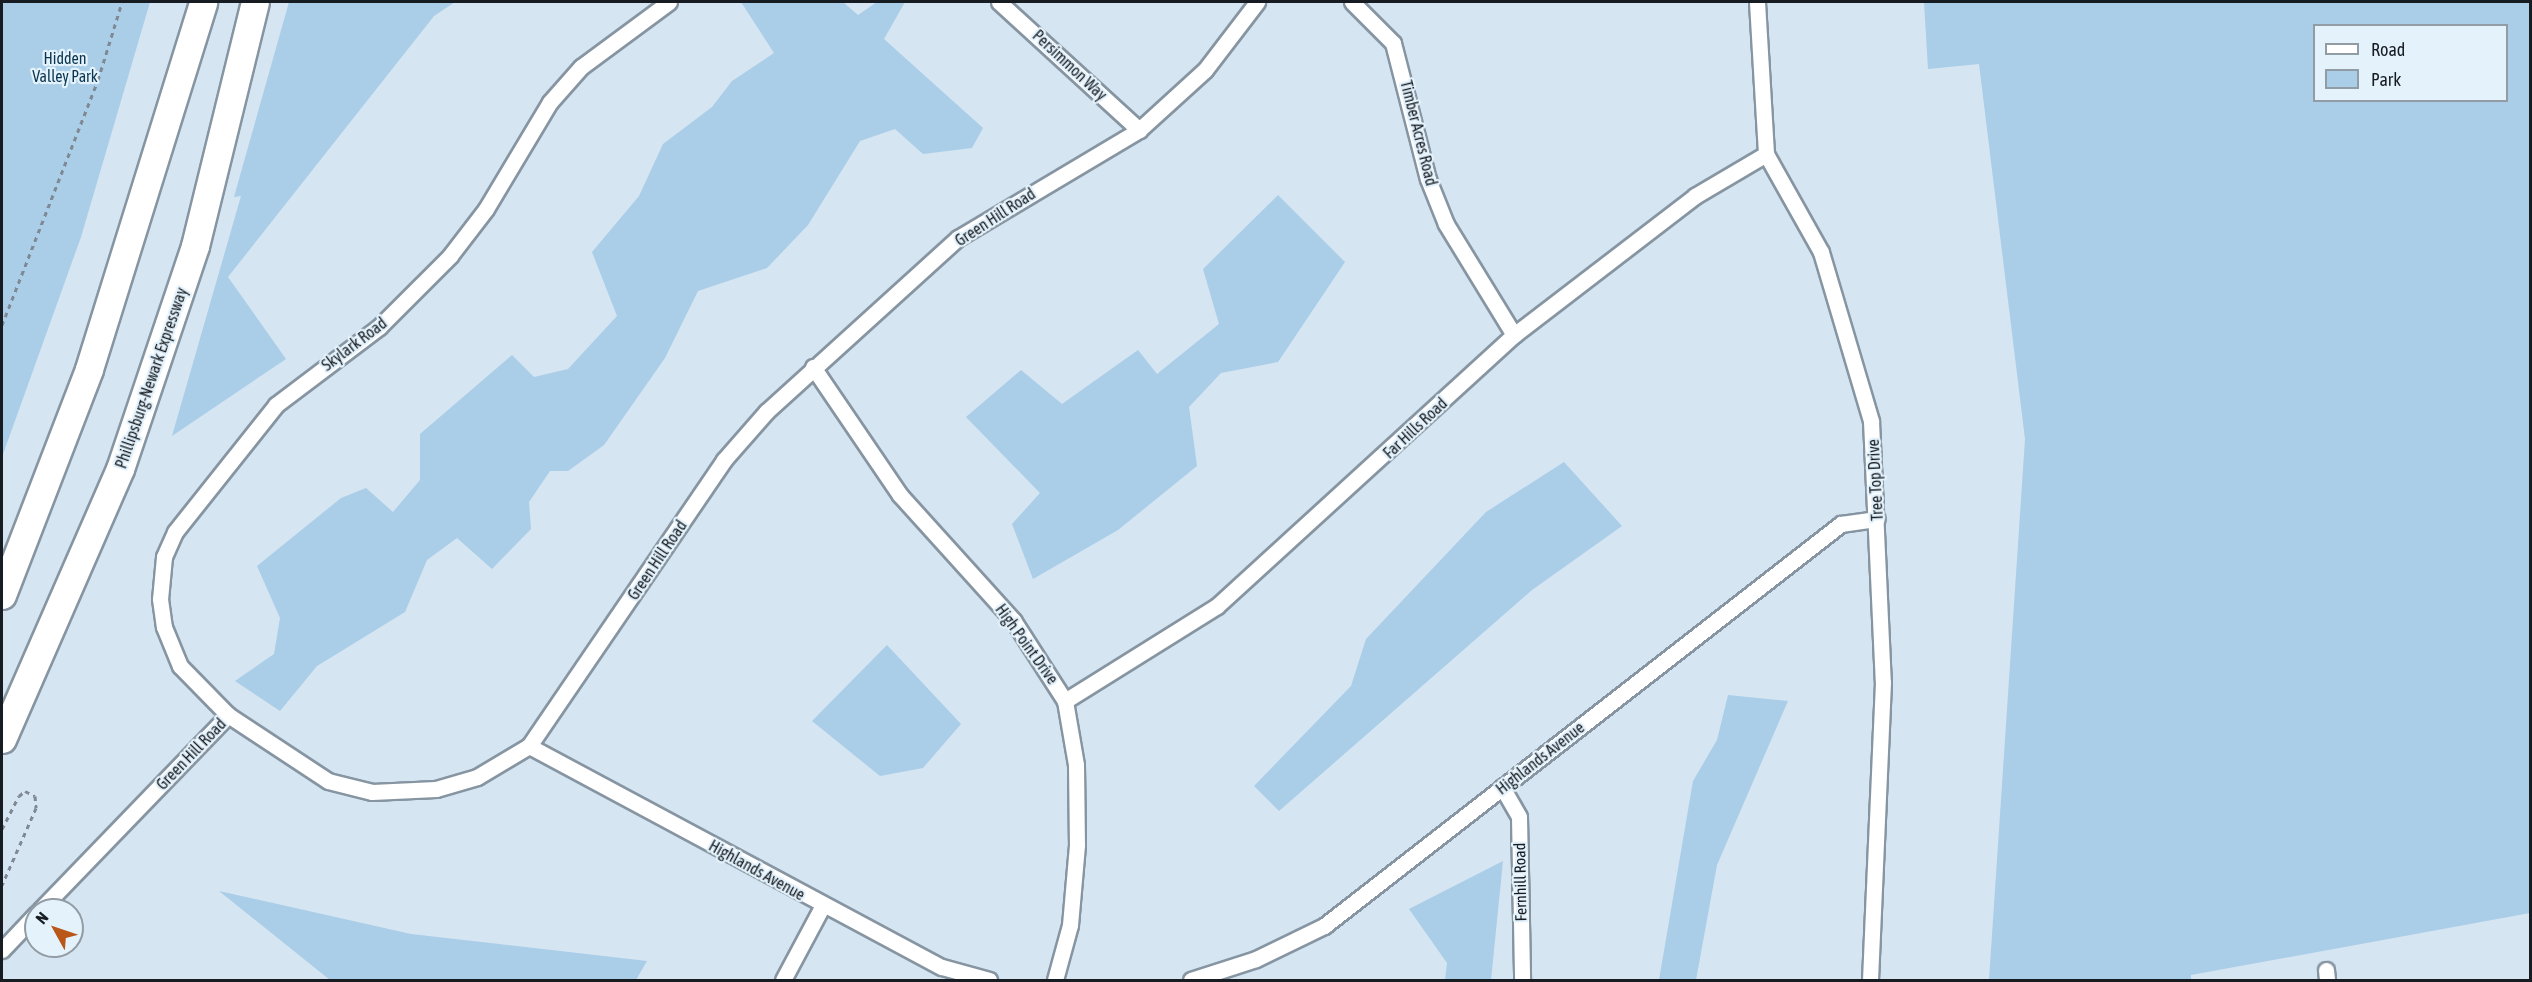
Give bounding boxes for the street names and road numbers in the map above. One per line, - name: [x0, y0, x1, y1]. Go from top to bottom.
- street label: Persimmon Way: [1029, 26, 1111, 104]
- street label: Timber Acres Road: [1397, 78, 1441, 188]
- street label: Green Hill Road: [951, 184, 1039, 250]
- street label: Phillipsburg-Newark Expressway: [111, 285, 191, 471]
- street label: Skylark Road: [318, 313, 390, 375]
- street label: Far Hills Road: [1379, 394, 1451, 462]
- street label: Tree Top Drive: [1863, 439, 1887, 521]
- street label: Green Hill Road: [623, 517, 691, 603]
- street label: High Point Drive: [992, 600, 1062, 688]
- street label: Green Hill Road: [152, 714, 230, 794]
- street label: Highlands Avenue: [1492, 718, 1588, 798]
- street label: Highlands Avenue: [706, 836, 808, 904]
- street label: Fernhill Road: [1510, 843, 1530, 921]

